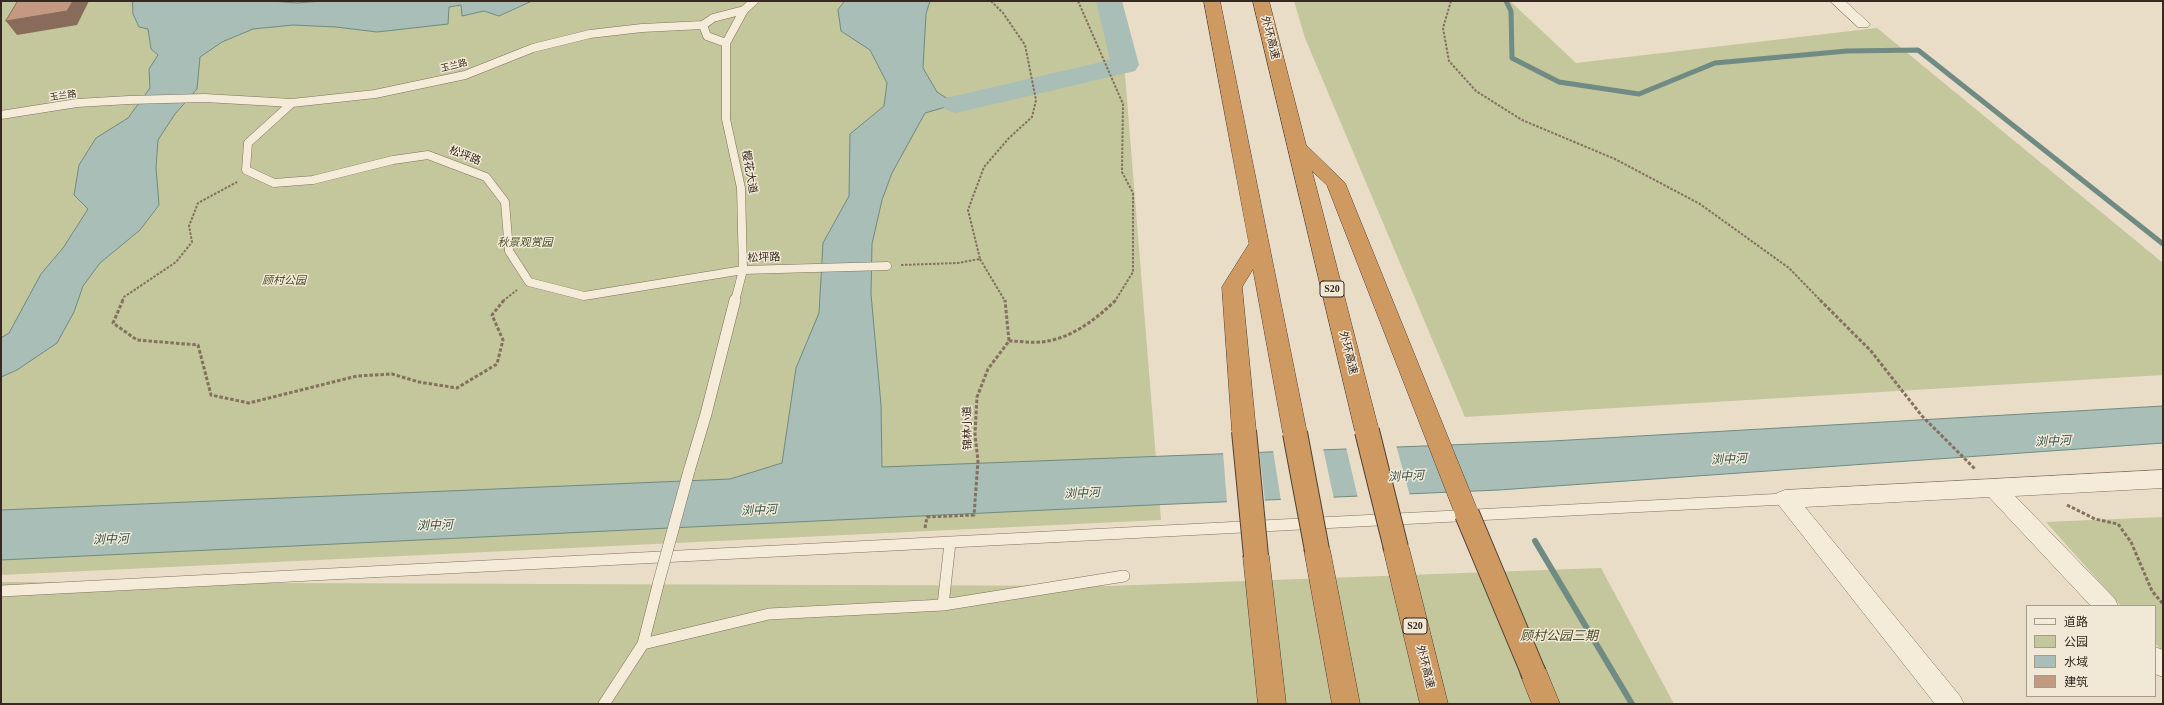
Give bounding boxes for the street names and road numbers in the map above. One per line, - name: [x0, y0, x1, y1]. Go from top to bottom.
- street label: 外环高速: [1258, 15, 1282, 61]
- street label: 玉兰路: [440, 57, 468, 75]
- street label: 玉兰路: [49, 89, 77, 103]
- street label: 松坪路: [447, 144, 483, 168]
- street label: 樱花大道: [739, 149, 759, 195]
- street label: 松坪路: [747, 251, 781, 265]
- road number: S20: [1320, 281, 1344, 297]
- street label: 外环高速: [1336, 330, 1360, 376]
- street label: 锦林小道: [961, 406, 975, 450]
- road number: S20: [1403, 618, 1427, 634]
- street label: 外环高速: [1413, 644, 1437, 690]

